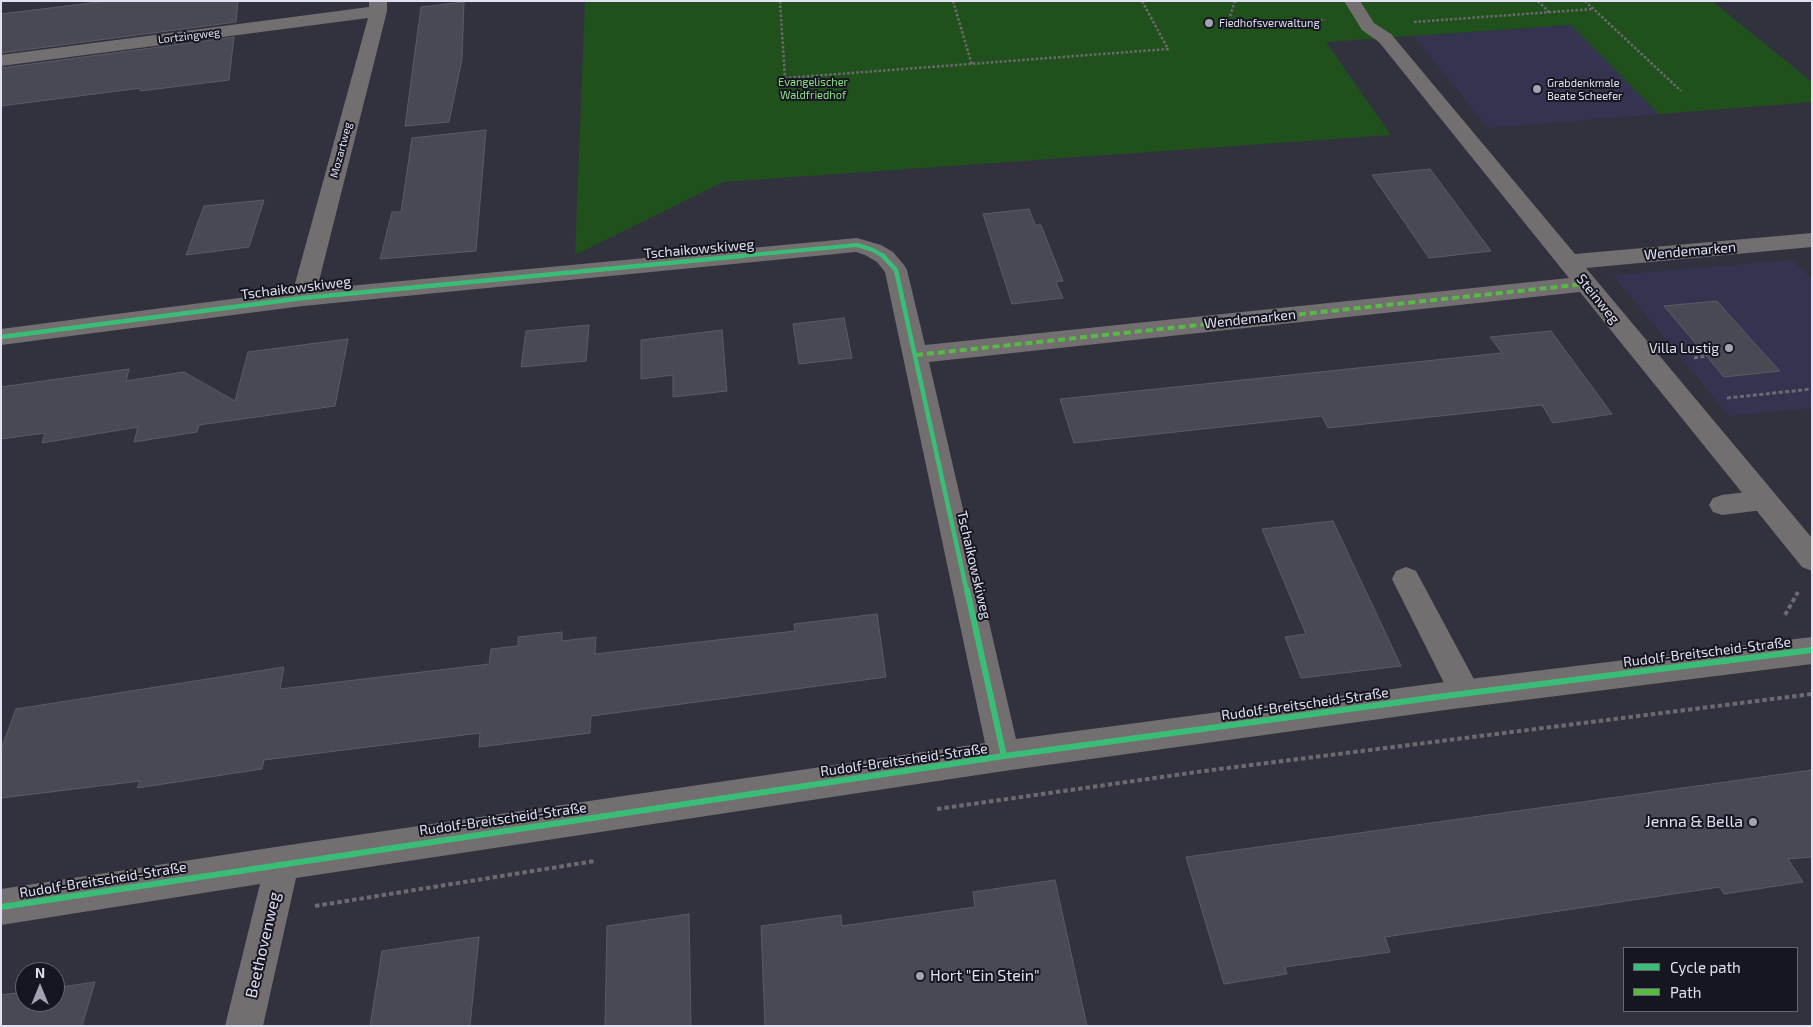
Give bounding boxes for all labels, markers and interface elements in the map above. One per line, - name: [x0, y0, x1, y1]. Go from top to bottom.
- place label: Fiedhofsverwaltung: [1219, 16, 1320, 30]
- marker: Fiedhofsverwaltung: [1203, 17, 1215, 29]
- street label: Lortzingweg: [157, 26, 221, 46]
- park label: Evangelischer Waldfriedhof: [778, 75, 848, 101]
- place label: Grabdenkmale Beate Scheefer: [1547, 76, 1622, 102]
- marker: Grabdenkmale Beate Scheefer: [1531, 83, 1543, 95]
- street label: Mozartweg: [327, 121, 355, 179]
- street label: Tschaikowskiweg: [643, 236, 755, 262]
- street label: Wendemarken: [1643, 239, 1737, 263]
- street label: Steinweg: [1573, 271, 1623, 327]
- street label: Tschaikowskiweg: [240, 273, 352, 303]
- street label: Wendemarken: [1203, 306, 1297, 332]
- place label: Villa Lustig: [1649, 340, 1719, 356]
- marker: Villa Lustig: [1723, 342, 1735, 354]
- street label: Tschaikowskiweg: [953, 509, 995, 621]
- street label: Rudolf-Breitscheid-Straße: [1622, 633, 1792, 671]
- street label: Rudolf-Breitscheid-Straße: [1220, 684, 1390, 724]
- street label: Rudolf-Breitscheid-Straße: [819, 740, 989, 780]
- street label: Rudolf-Breitscheid-Straße: [418, 799, 588, 839]
- place label: Jenna & Bella: [1645, 812, 1743, 832]
- marker: Jenna & Bella: [1747, 816, 1759, 828]
- street label: Rudolf-Breitscheid-Straße: [18, 858, 188, 902]
- street label: Beethovenweg: [241, 890, 285, 1000]
- legend: [1623, 947, 1798, 1012]
- text: Cycle path: [1670, 958, 1741, 976]
- north arrow: [15, 962, 65, 1012]
- text: N: [35, 964, 45, 981]
- place label: Hort "Ein Stein": [930, 966, 1040, 986]
- marker: Hort "Ein Stein": [914, 970, 926, 982]
- text: Path: [1670, 983, 1701, 1001]

